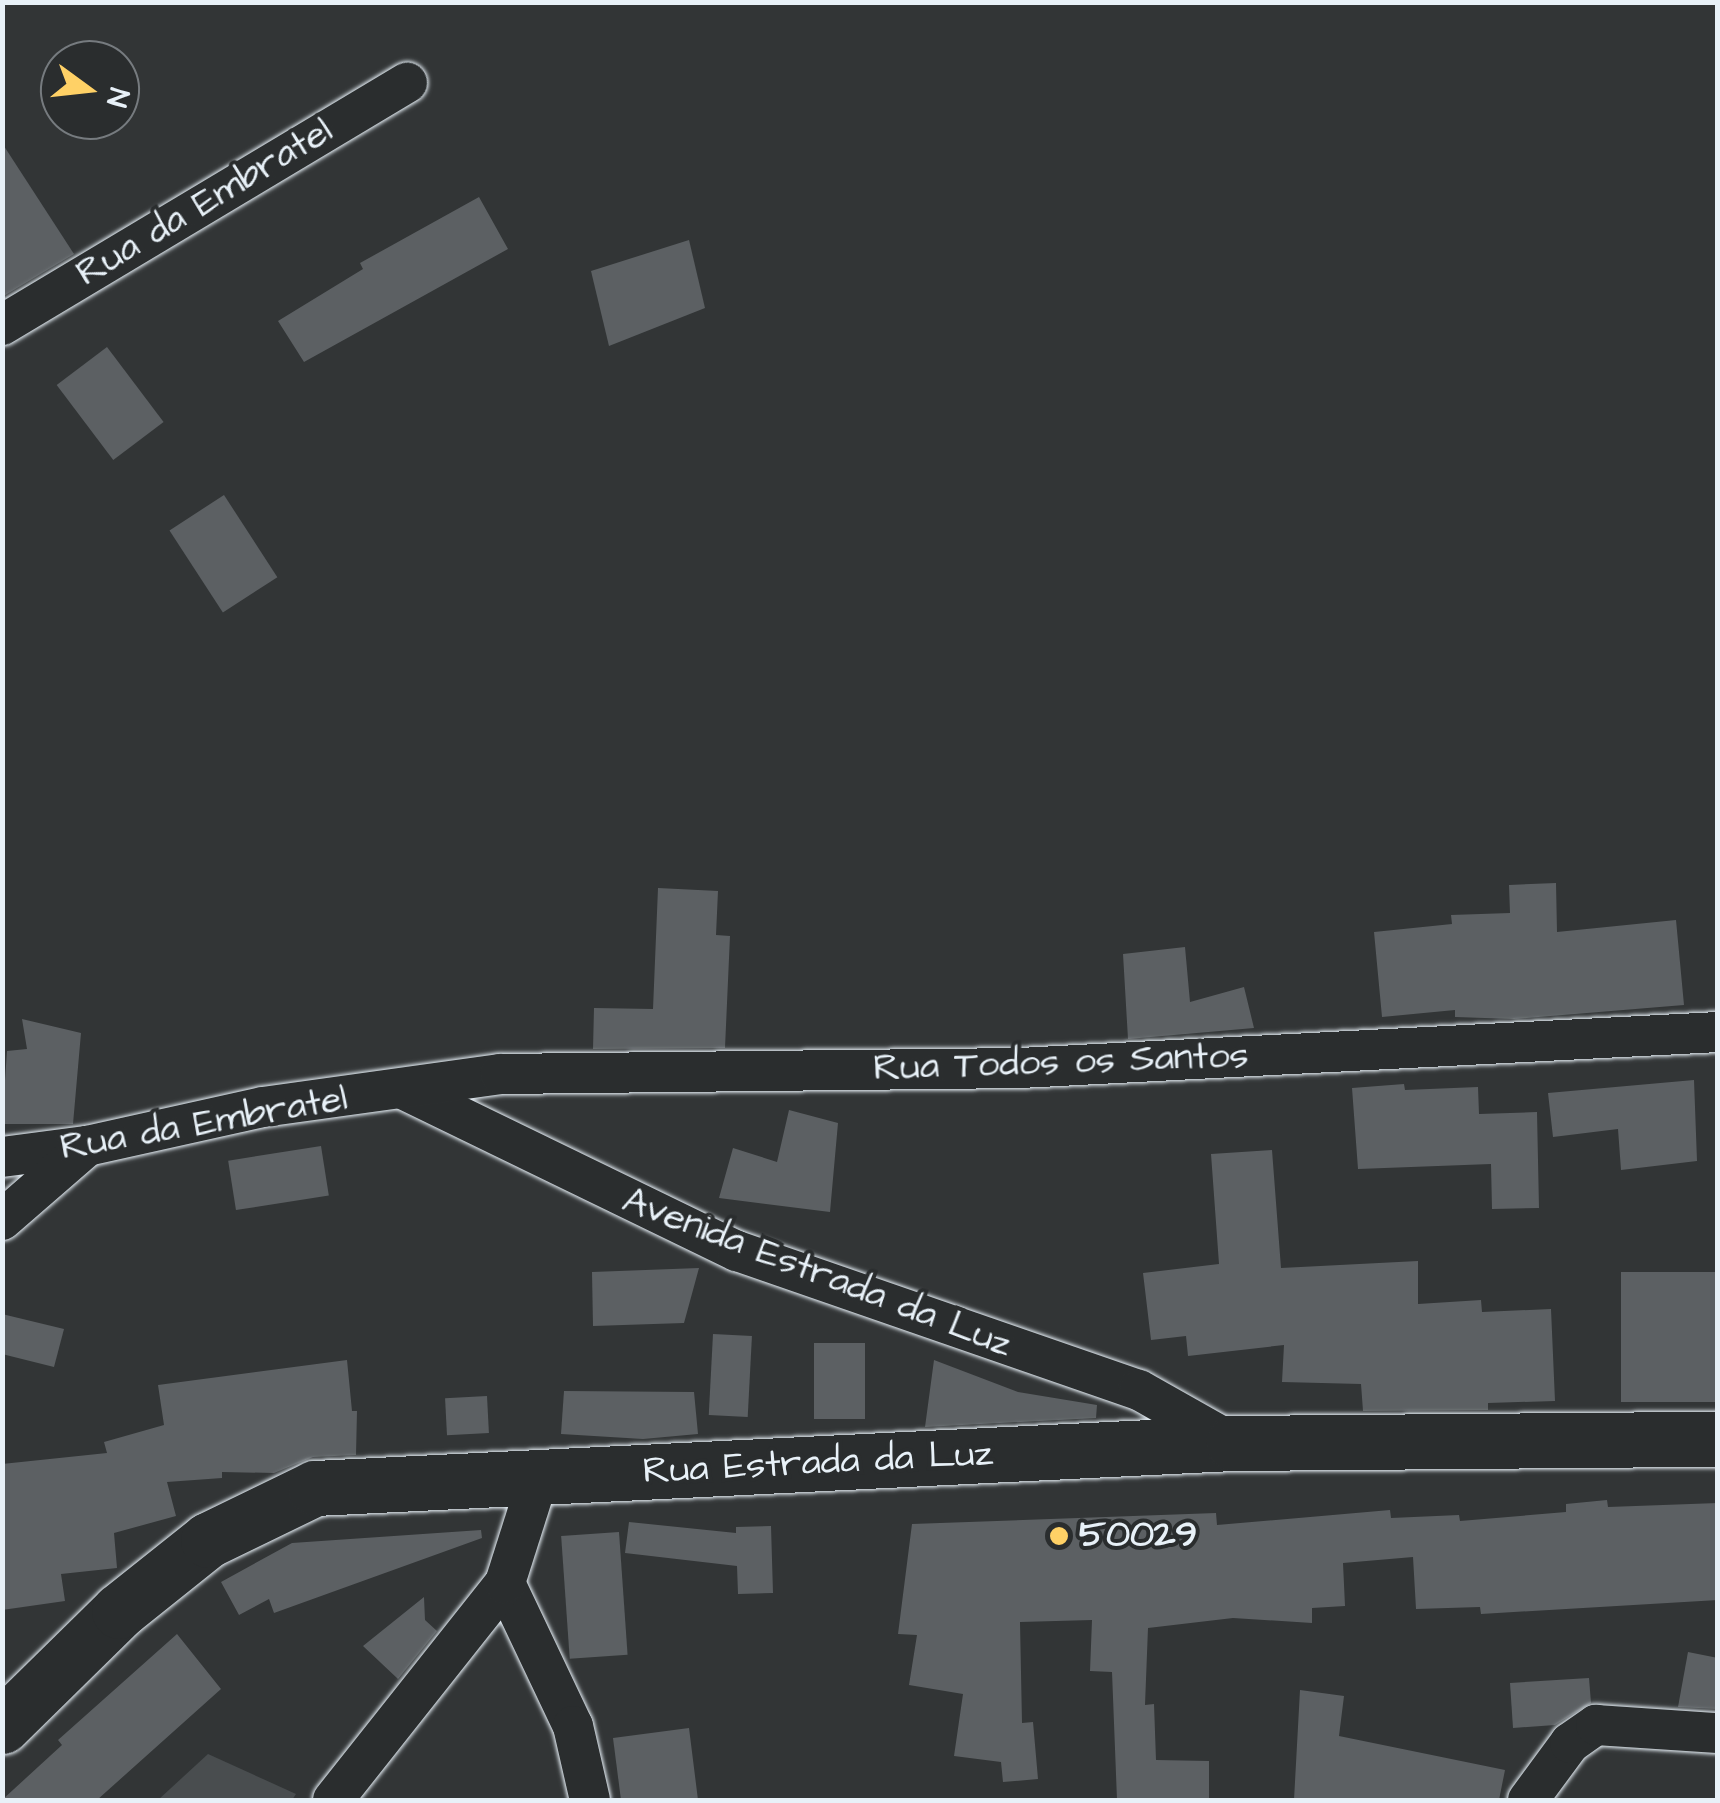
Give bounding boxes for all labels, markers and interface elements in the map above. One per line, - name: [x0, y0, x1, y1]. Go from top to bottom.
- north arrow: [40, 40, 140, 140]
- text: N: [96, 84, 139, 111]
- street label: Rua da Embratel: [69, 109, 341, 297]
- street label: Rua Todos os Santos: [873, 1034, 1249, 1092]
- street label: Rua da Embratel: [57, 1076, 351, 1172]
- street label: Avenida Estrada da Luz: [616, 1178, 1018, 1368]
- street label: Rua Estrada da Luz: [642, 1431, 994, 1495]
- place label: 50029: [1079, 1513, 1197, 1559]
- marker: 50029: [1048, 1525, 1070, 1547]

